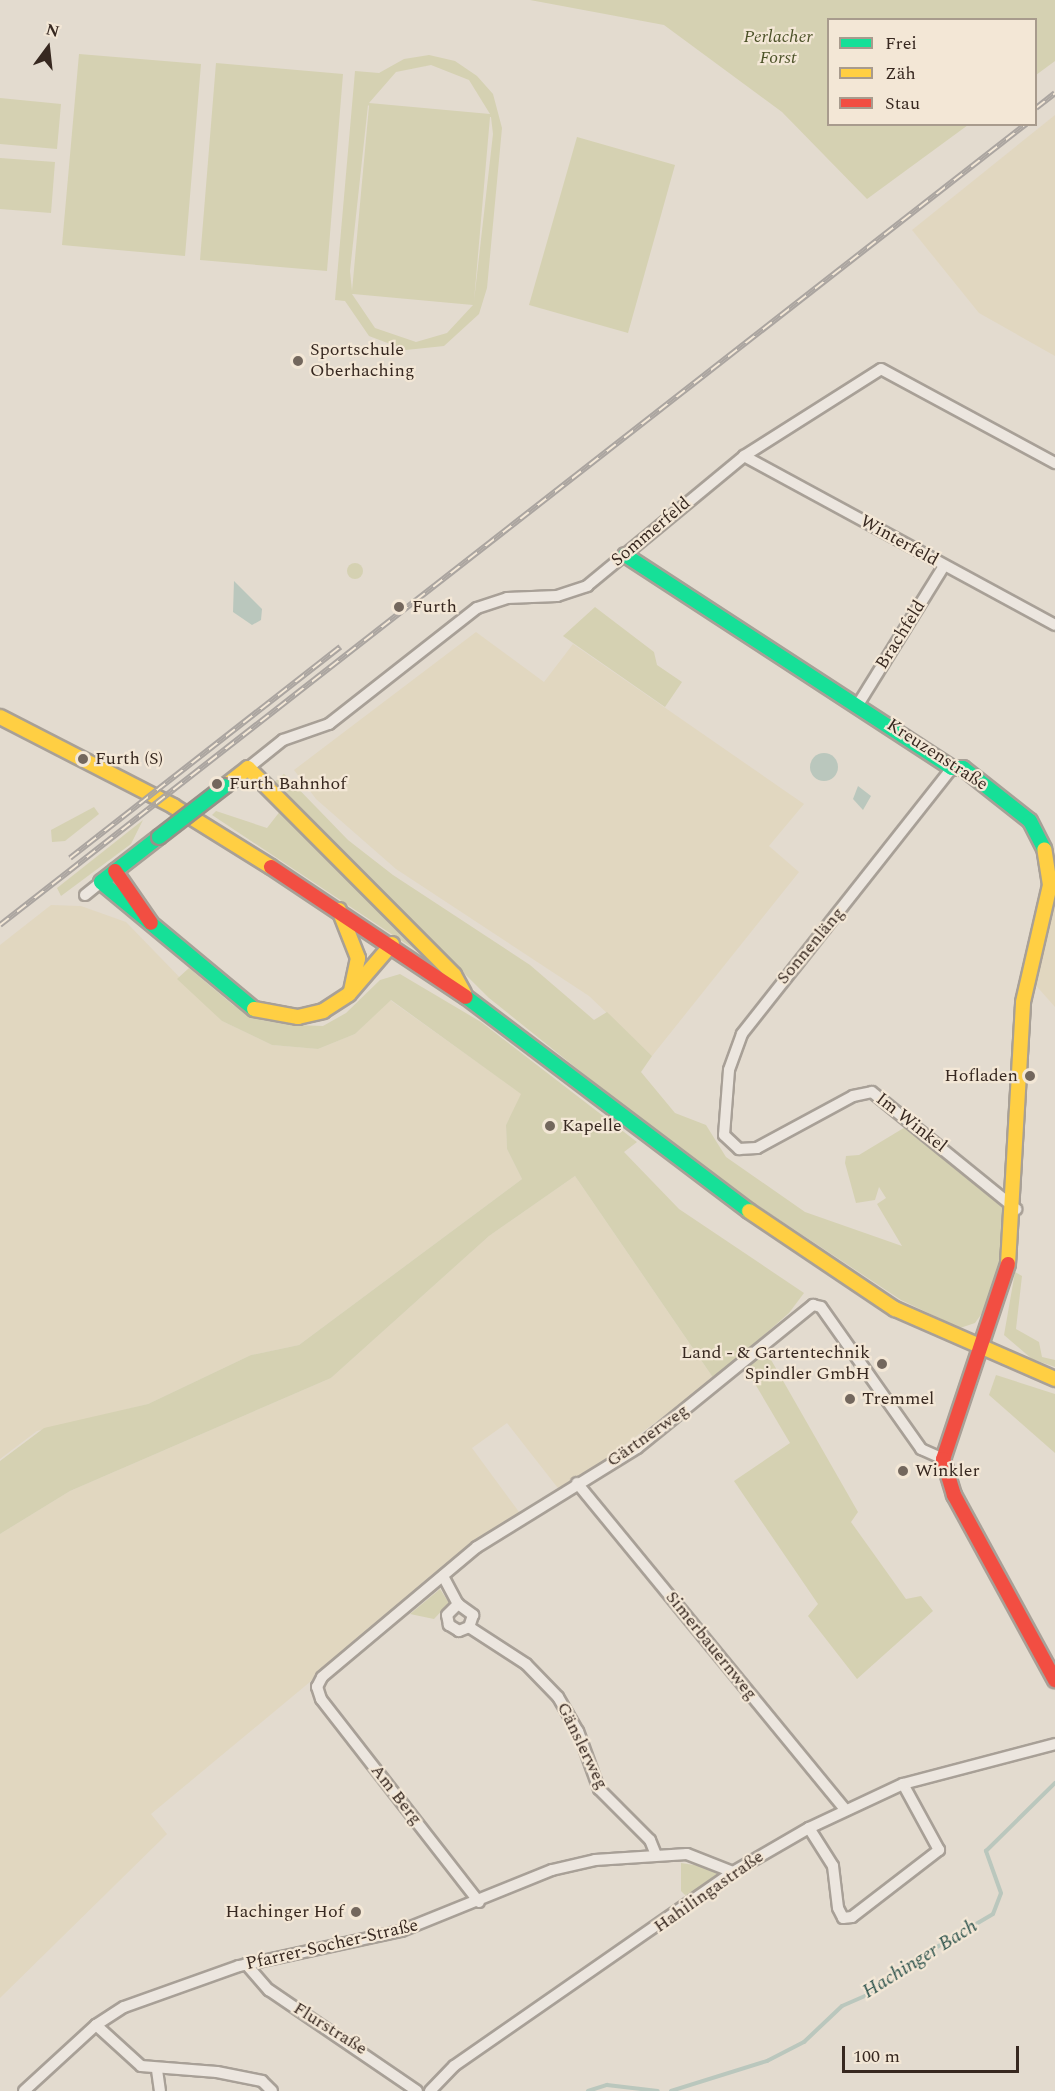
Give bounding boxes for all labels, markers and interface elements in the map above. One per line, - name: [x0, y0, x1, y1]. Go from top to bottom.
- text: N: [43, 17, 62, 44]
- north arrow: [18, 18, 78, 78]
- legend: [827, 18, 1037, 126]
- park label: Perlacher Forst: [743, 27, 813, 70]
- text: Frei: [885, 30, 917, 57]
- text: Zäh: [885, 60, 916, 87]
- text: Stau: [885, 90, 920, 117]
- place label: Sportschule Oberhaching: [310, 340, 415, 382]
- marker: Sportschule Oberhaching: [291, 354, 305, 368]
- street label: Sommerfeld: [607, 493, 695, 571]
- street label: Winterfeld: [856, 511, 942, 571]
- place label: Furth: [412, 596, 457, 618]
- street label: Brachfeld: [871, 597, 931, 673]
- marker: Furth: [390, 598, 408, 616]
- street label: Kreuzenstraße: [882, 714, 992, 796]
- place label: Furth (S): [95, 748, 163, 770]
- marker: Furth (S): [76, 752, 90, 766]
- place label: Furth Bahnhof: [229, 773, 346, 795]
- marker: Furth Bahnhof: [210, 777, 224, 791]
- street label: Sonnenläng: [772, 903, 850, 989]
- place label: Hofladen: [944, 1065, 1018, 1087]
- marker: Hofladen: [1023, 1069, 1037, 1083]
- street label: Im Winkel: [871, 1089, 951, 1157]
- place label: Kapelle: [562, 1115, 622, 1137]
- marker: Kapelle: [543, 1119, 557, 1133]
- place label: Land - & Gartentechnik Spindler GmbH: [681, 1343, 870, 1386]
- marker: Land - & Gartentechnik Spindler GmbH: [875, 1357, 889, 1371]
- place label: Tremmel: [862, 1388, 934, 1410]
- marker: Tremmel: [843, 1392, 857, 1406]
- street label: Gärtnerweg: [603, 1400, 693, 1472]
- place label: Winkler: [915, 1460, 980, 1482]
- marker: Winkler: [896, 1464, 910, 1478]
- street label: Simerbauernweg: [660, 1587, 762, 1705]
- street label: Gänslerweg: [552, 1699, 612, 1793]
- street label: Am Berg: [366, 1760, 426, 1830]
- street label: Hahilingastraße: [650, 1846, 768, 1938]
- place label: Hachinger Hof: [225, 1901, 344, 1923]
- marker: Hachinger Hof: [349, 1905, 363, 1919]
- water label: Hachinger Bach: [858, 1914, 982, 2004]
- street label: Pfarrer-Socher-Straße: [244, 1915, 420, 1975]
- street label: Flurstraße: [289, 1998, 371, 2060]
- scale bar: [845, 2034, 1022, 2072]
- text: 100 m: [853, 2043, 900, 2070]

